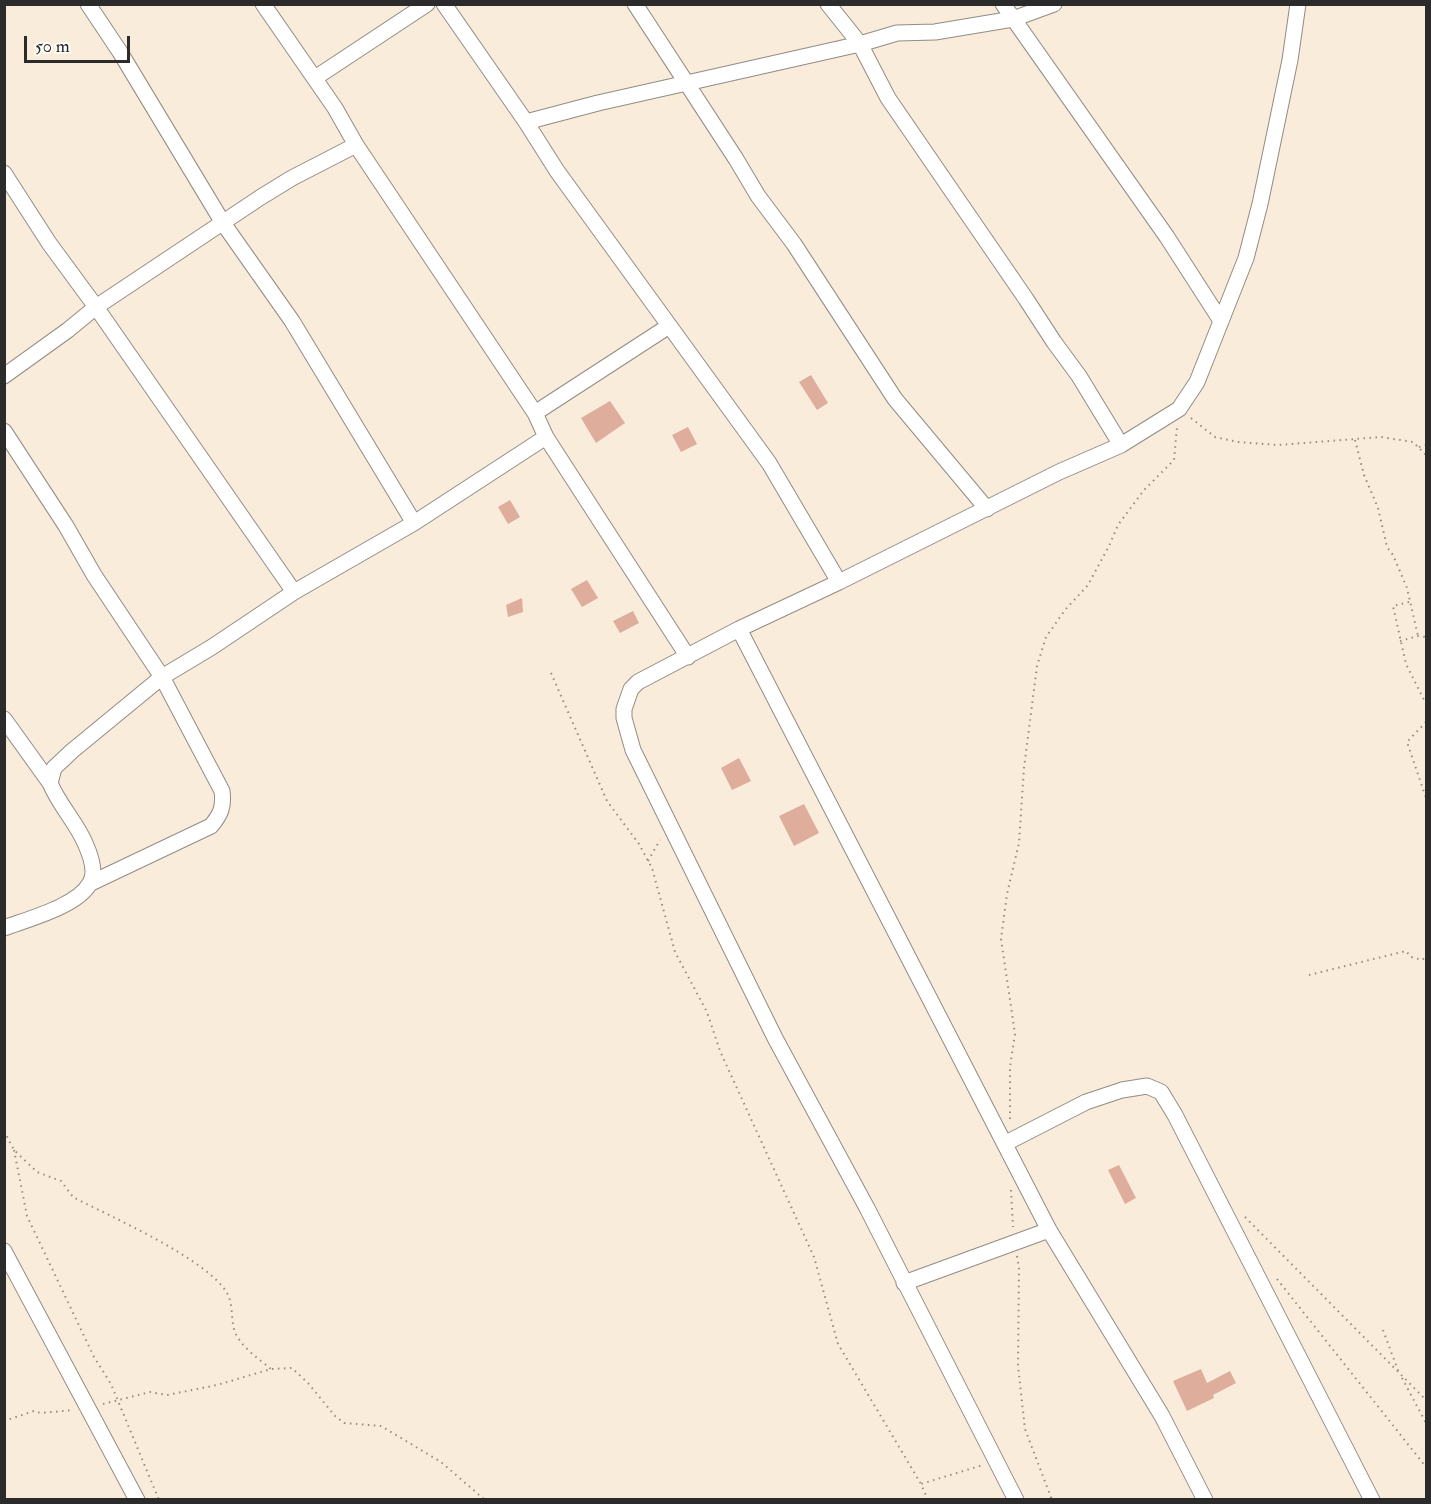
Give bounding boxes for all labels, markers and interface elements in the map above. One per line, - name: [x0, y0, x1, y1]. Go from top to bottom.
- scale bar: [27, 24, 134, 62]
- text: 50 m: [35, 35, 70, 58]

